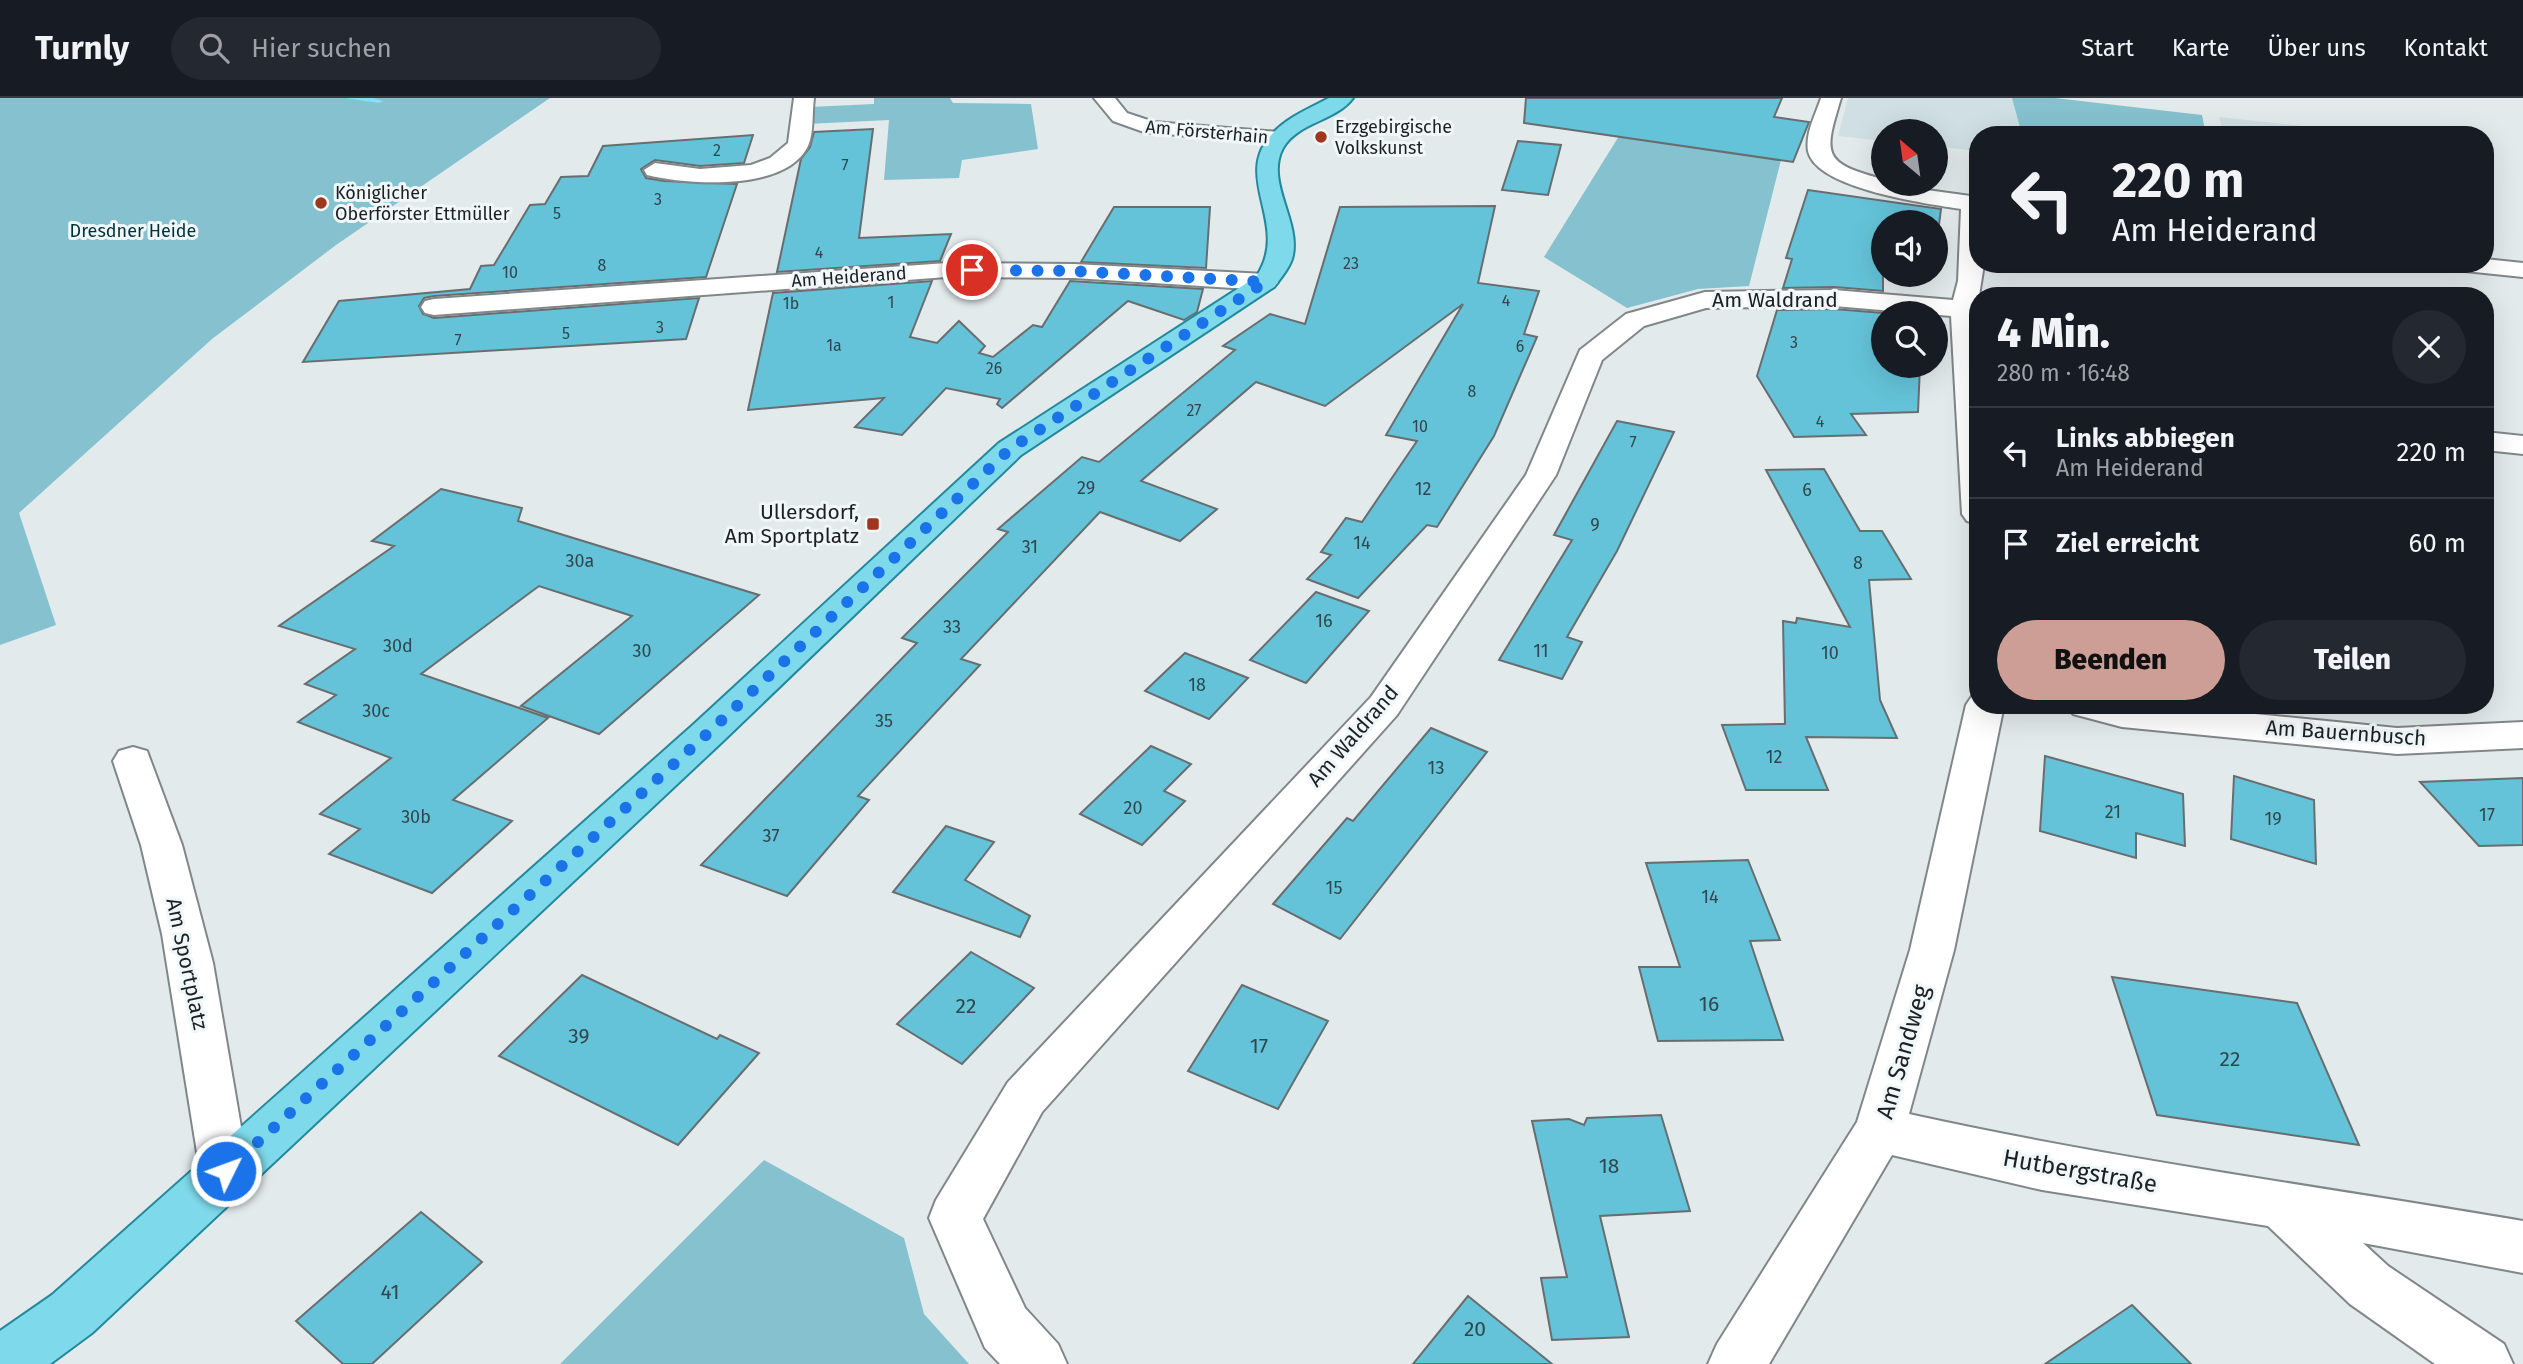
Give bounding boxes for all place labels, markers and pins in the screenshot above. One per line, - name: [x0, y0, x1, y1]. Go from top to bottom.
- place label: Erzgebirgische Volkskunst: [1335, 116, 1452, 159]
- marker: Erzgebirgische Volkskunst: [1313, 129, 1329, 145]
- place label: Königlicher Oberförster Ettmüller: [335, 182, 510, 225]
- marker: Königlicher Oberförster Ettmüller: [313, 195, 329, 211]
- pin: [942, 240, 1002, 300]
- place label: Ullersdorf, Am Sportplatz: [725, 499, 859, 549]
- marker: Ullersdorf, Am Sportplatz: [865, 516, 881, 532]

